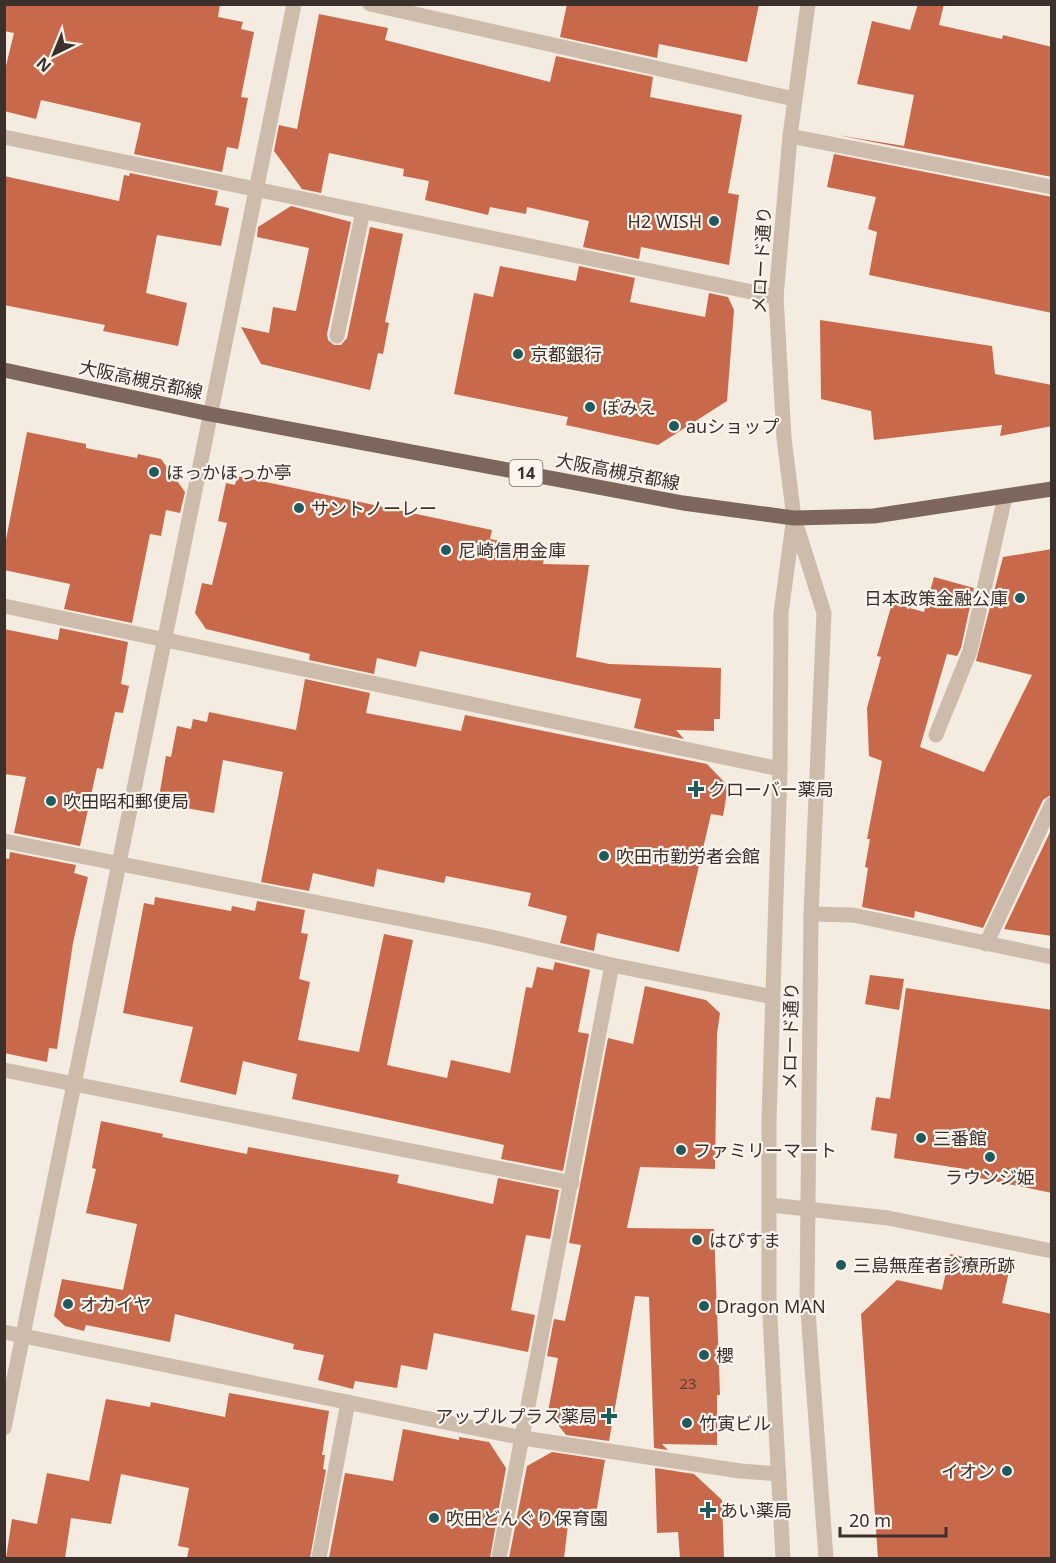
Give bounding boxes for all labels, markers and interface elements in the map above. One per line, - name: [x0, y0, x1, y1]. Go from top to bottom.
- north arrow: [24, 24, 84, 84]
- text: N: [32, 52, 56, 77]
- street label: メロード通り: [746, 205, 776, 315]
- place label: H2 WISH: [628, 209, 702, 233]
- marker: H2 WISH: [707, 214, 721, 228]
- place label: 京都銀行: [530, 342, 602, 366]
- marker: 京都銀行: [511, 347, 525, 361]
- street label: 大阪高槻京都線: [77, 354, 205, 404]
- place label: ぽみえ: [602, 395, 656, 419]
- marker: ぽみえ: [583, 400, 597, 414]
- place label: auショップ: [686, 414, 779, 438]
- marker: auショップ: [667, 419, 681, 433]
- street label: 大阪高槻京都線: [554, 447, 682, 495]
- place label: ほっかほっか亭: [166, 460, 292, 484]
- road number: 14: [510, 460, 542, 486]
- marker: ほっかほっか亭: [147, 465, 161, 479]
- place label: サントノーレー: [311, 496, 437, 520]
- marker: サントノーレー: [292, 501, 306, 515]
- place label: 尼崎信用金庫: [458, 538, 566, 562]
- marker: 尼崎信用金庫: [439, 543, 453, 557]
- place label: 日本政策金融公庫: [864, 586, 1008, 610]
- marker: 日本政策金融公庫: [1013, 591, 1027, 605]
- place label: クローバー薬局: [708, 777, 834, 801]
- marker: クローバー薬局: [689, 782, 703, 796]
- place label: 吹田昭和郵便局: [63, 789, 189, 813]
- marker: 吹田昭和郵便局: [44, 794, 58, 808]
- place label: 吹田市勤労者会館: [616, 844, 760, 868]
- marker: 吹田市勤労者会館: [597, 849, 611, 863]
- street label: メロード通り: [777, 982, 803, 1090]
- place label: 三番館: [933, 1126, 987, 1150]
- marker: 三番館: [914, 1131, 928, 1145]
- place label: ファミリーマート: [693, 1138, 837, 1162]
- marker: ファミリーマート: [674, 1143, 688, 1157]
- marker: ラウンジ姫: [983, 1150, 997, 1164]
- place label: ラウンジ姫: [945, 1165, 1035, 1189]
- place label: はぴすま: [709, 1228, 781, 1252]
- marker: はぴすま: [690, 1233, 704, 1247]
- place label: 三島無産者診療所跡: [853, 1253, 1015, 1277]
- marker: 三島無産者診療所跡: [834, 1258, 848, 1272]
- place label: オカイヤ: [80, 1292, 151, 1316]
- place label: Dragon MAN: [716, 1294, 826, 1318]
- marker: オカイヤ: [61, 1297, 75, 1311]
- marker: Dragon MAN: [697, 1299, 711, 1313]
- place label: 櫻: [716, 1343, 734, 1367]
- marker: 櫻: [697, 1348, 711, 1362]
- house number: 23: [679, 1373, 697, 1393]
- place label: アップルプラス薬局: [435, 1404, 597, 1428]
- marker: アップルプラス薬局: [602, 1409, 616, 1423]
- place label: 竹寅ビル: [699, 1411, 771, 1435]
- marker: 竹寅ビル: [680, 1416, 694, 1430]
- place label: イオン: [941, 1459, 995, 1483]
- marker: イオン: [1000, 1464, 1014, 1478]
- place label: あい薬局: [720, 1498, 792, 1522]
- scale bar: [840, 1500, 946, 1538]
- marker: あい薬局: [701, 1503, 715, 1517]
- place label: 吹田どんぐり保育園: [446, 1506, 608, 1530]
- text: 20 m: [849, 1508, 891, 1532]
- marker: 吹田どんぐり保育園: [427, 1511, 441, 1525]

